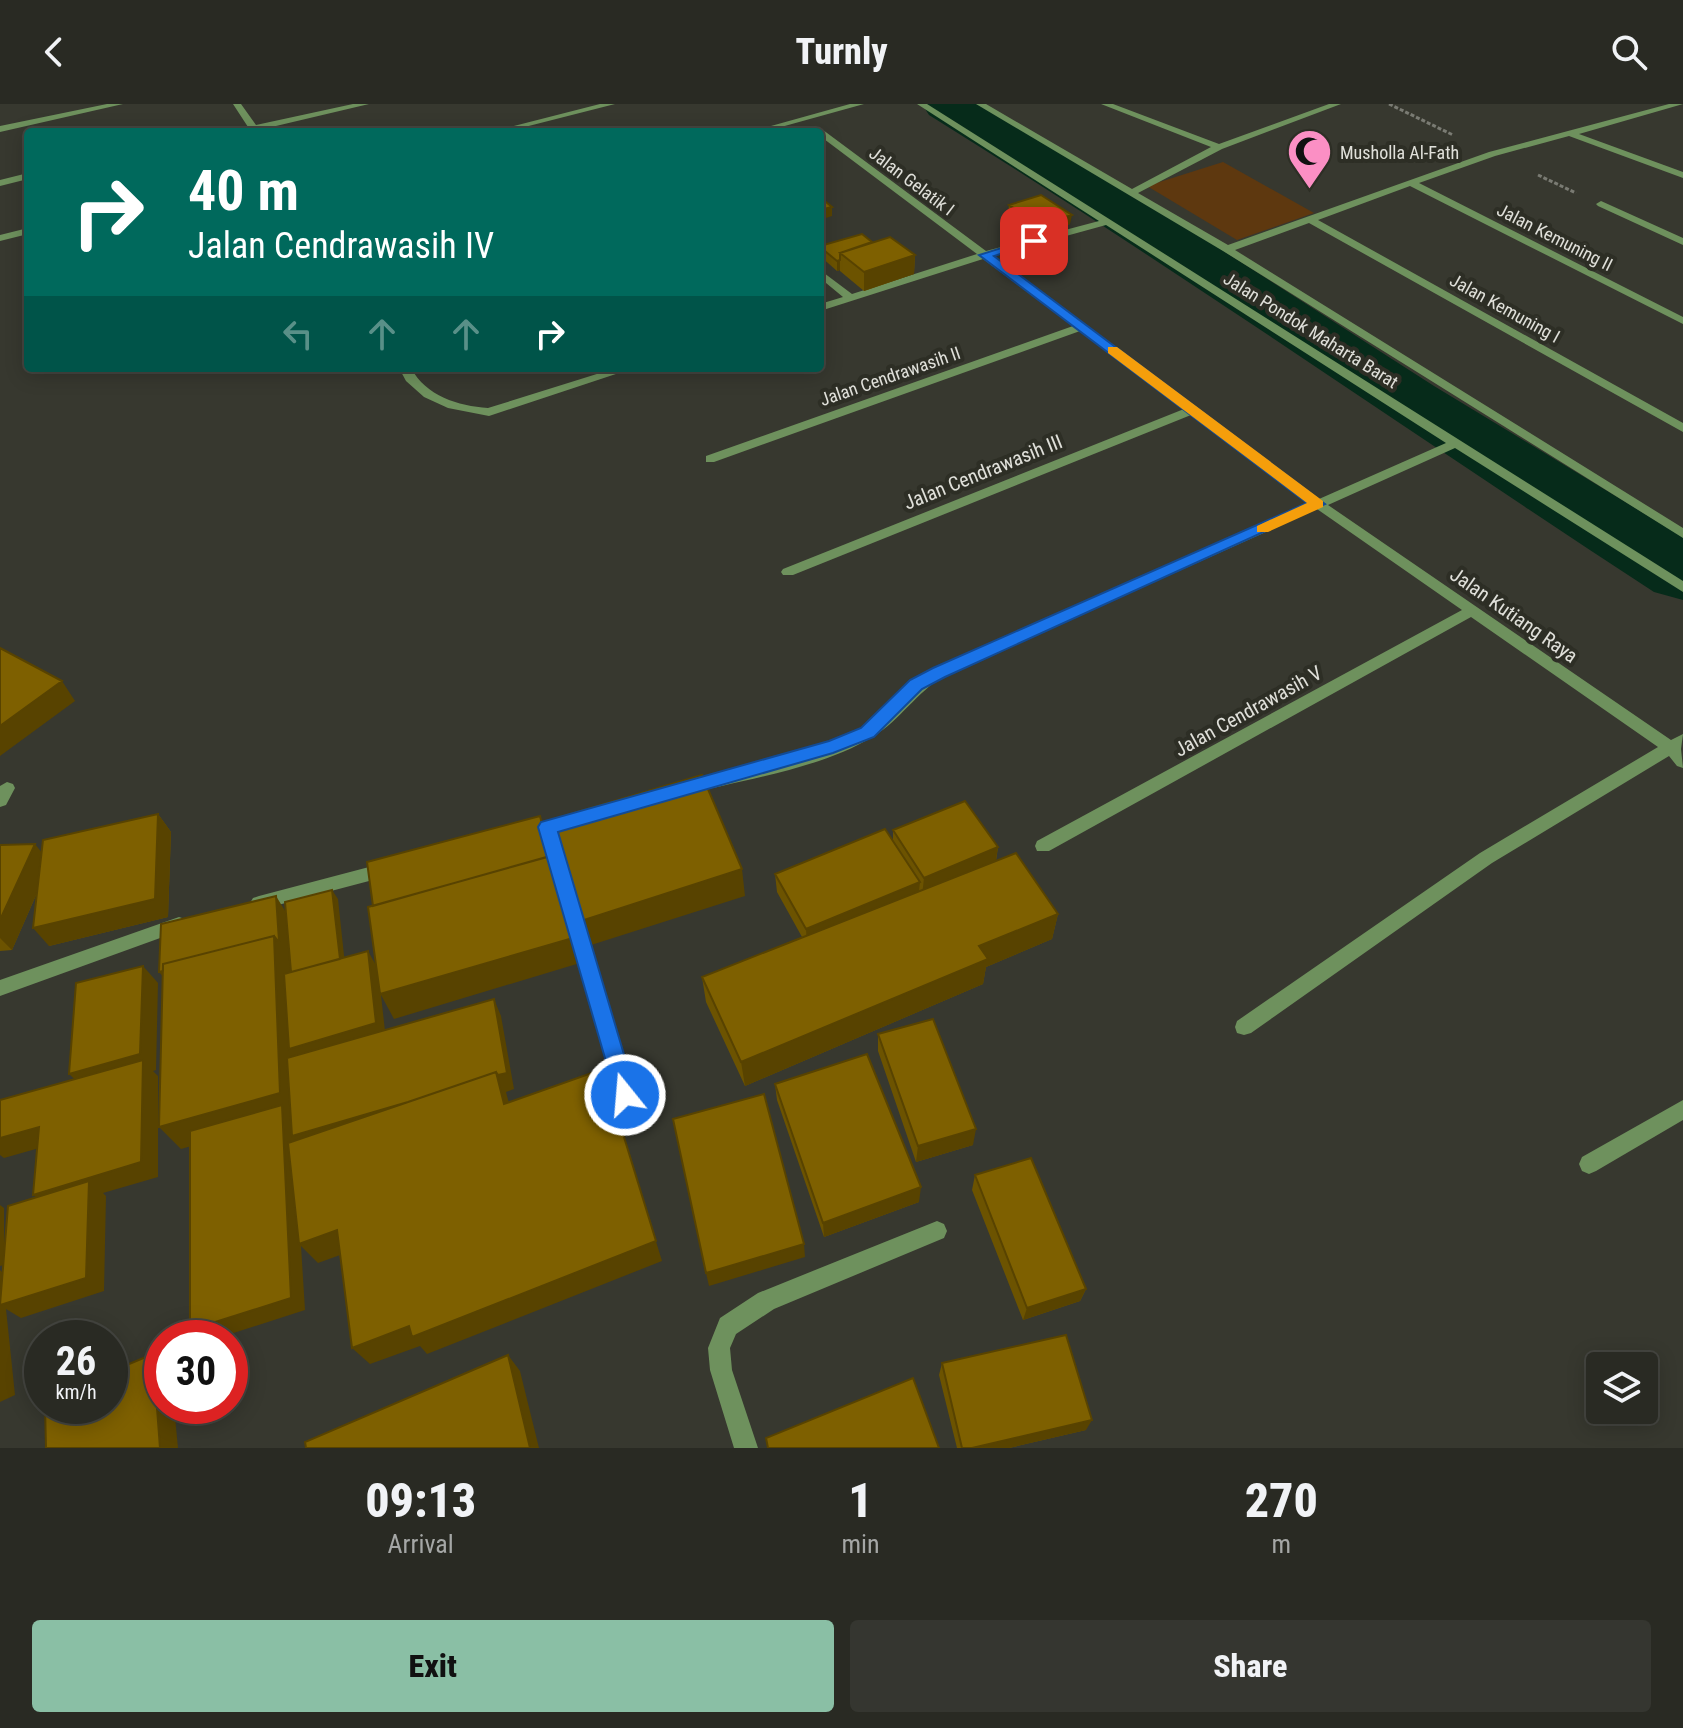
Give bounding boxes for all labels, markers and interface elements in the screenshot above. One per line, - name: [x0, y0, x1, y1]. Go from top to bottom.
- icon: back: [32, 30, 76, 74]
- icon: search: [1607, 30, 1651, 74]
- text: Turnly: [796, 31, 887, 73]
- mosque icon: Musholla Al-Fath: [1285, 128, 1333, 191]
- street label: Jalan Gelatik I: [865, 142, 959, 220]
- place label: Musholla Al-Fath: [1340, 142, 1459, 163]
- text: 40 m: [188, 158, 299, 224]
- icon: right: [56, 160, 160, 264]
- street label: Jalan Kemuning II: [1494, 199, 1616, 275]
- pin: [1000, 207, 1068, 275]
- icon: arrive: [1012, 219, 1056, 263]
- text: Jalan Cendrawasih IV: [188, 225, 494, 267]
- street label: Jalan Pondok Maharta Barat: [1220, 268, 1402, 392]
- street label: Jalan Kemuning I: [1446, 269, 1564, 347]
- icon: left: [276, 312, 320, 356]
- icon: ahead: [360, 312, 404, 356]
- icon: ahead: [444, 312, 488, 356]
- icon: right: [528, 312, 572, 356]
- street label: Jalan Cendrawasih II: [817, 342, 963, 410]
- street label: Jalan Cendrawasih III: [900, 429, 1066, 515]
- street label: Jalan Kutiang Raya: [1446, 562, 1582, 668]
- street label: Jalan Cendrawasih V: [1170, 660, 1326, 762]
- position arrow: [583, 1053, 667, 1137]
- speed limit sign: 30: [144, 1320, 248, 1424]
- text: 26: [56, 1338, 96, 1385]
- map controls: [1586, 1352, 1658, 1424]
- button: layers: [1586, 1352, 1658, 1424]
- text: km/h: [55, 1380, 97, 1404]
- text: 09:13: [365, 1472, 476, 1529]
- text: 1: [848, 1472, 873, 1529]
- text: 270: [1245, 1472, 1318, 1529]
- text: Arrival: [388, 1529, 454, 1559]
- text: min: [841, 1529, 880, 1559]
- text: m: [1271, 1529, 1291, 1559]
- button: Exit: [32, 1620, 834, 1712]
- button: Share: [850, 1620, 1651, 1712]

